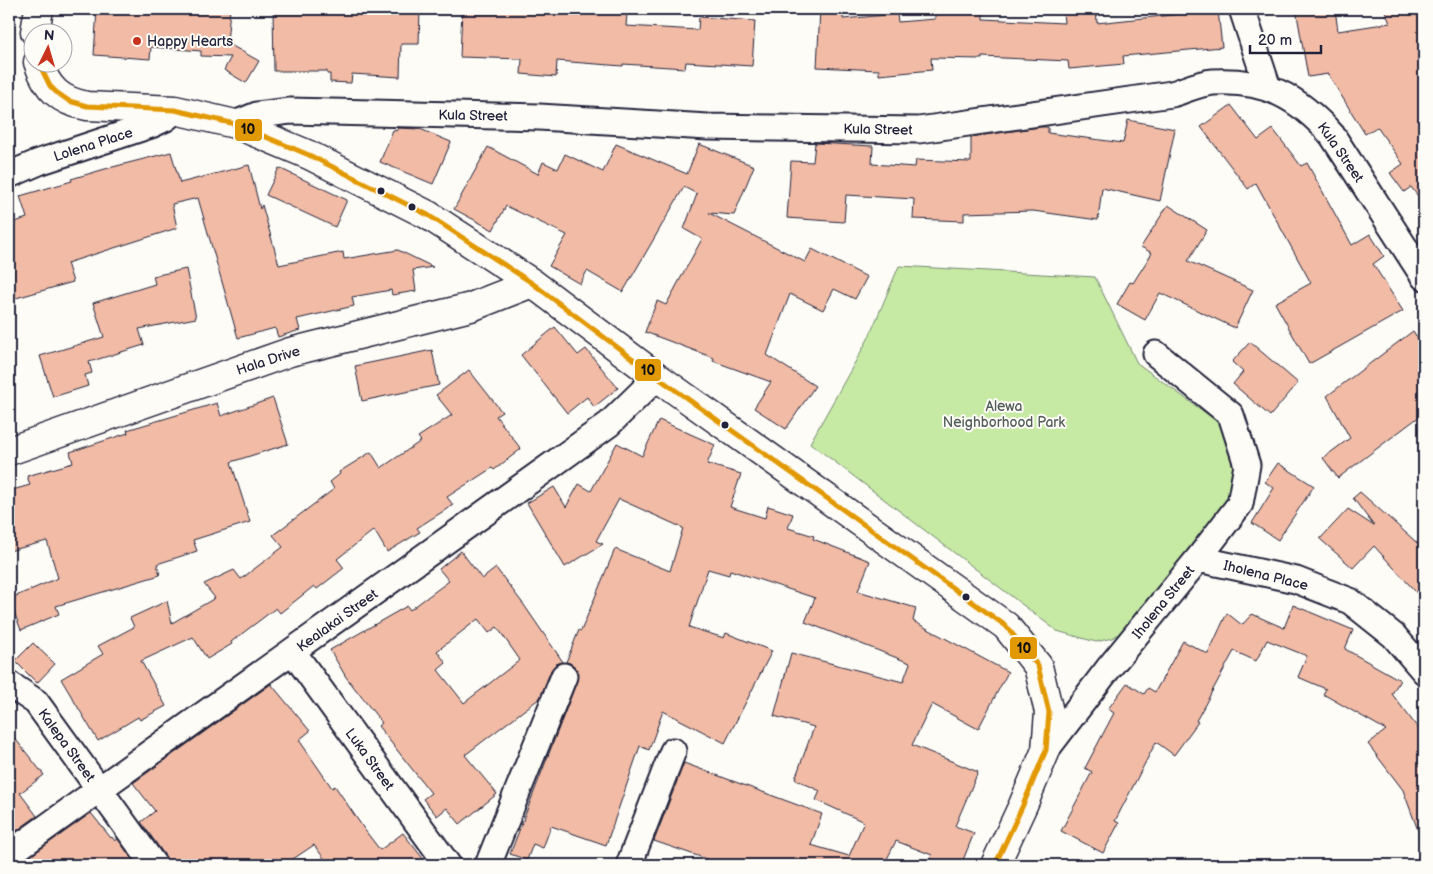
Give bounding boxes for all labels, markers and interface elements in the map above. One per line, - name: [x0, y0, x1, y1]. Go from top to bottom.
- north arrow: [22, 22, 72, 72]
- scale bar: [1250, 22, 1322, 54]
- text: N: [43, 27, 55, 44]
- text: 20 m: [1258, 31, 1292, 50]
- place label: Happy Hearts: [147, 33, 233, 50]
- marker: Happy Hearts: [131, 35, 143, 47]
- street label: Kula Street: [438, 106, 509, 125]
- line badge: 10: [234, 118, 263, 142]
- street label: Kula Street: [1314, 119, 1368, 186]
- street label: Kula Street: [843, 120, 914, 139]
- text: 10: [241, 121, 256, 138]
- street label: Lolena Place: [52, 124, 135, 165]
- unlabelled marker: [376, 186, 386, 196]
- unlabelled marker: [407, 202, 417, 212]
- street label: Hala Drive: [234, 342, 302, 379]
- line badge: 10: [634, 358, 662, 382]
- text: 10: [641, 362, 656, 379]
- park label: Alewa Neighborhood Park: [943, 398, 1065, 431]
- unlabelled marker: [720, 420, 730, 430]
- street label: Iholena Place: [1222, 557, 1310, 594]
- street label: Iholena Street: [1129, 562, 1198, 642]
- street label: Kealakai Street: [294, 585, 382, 655]
- unlabelled marker: [961, 592, 971, 602]
- line badge: 10: [1009, 636, 1038, 660]
- text: 10: [1017, 640, 1032, 657]
- street label: Kalepa Street: [34, 705, 99, 786]
- street label: Luka Street: [341, 725, 398, 794]

